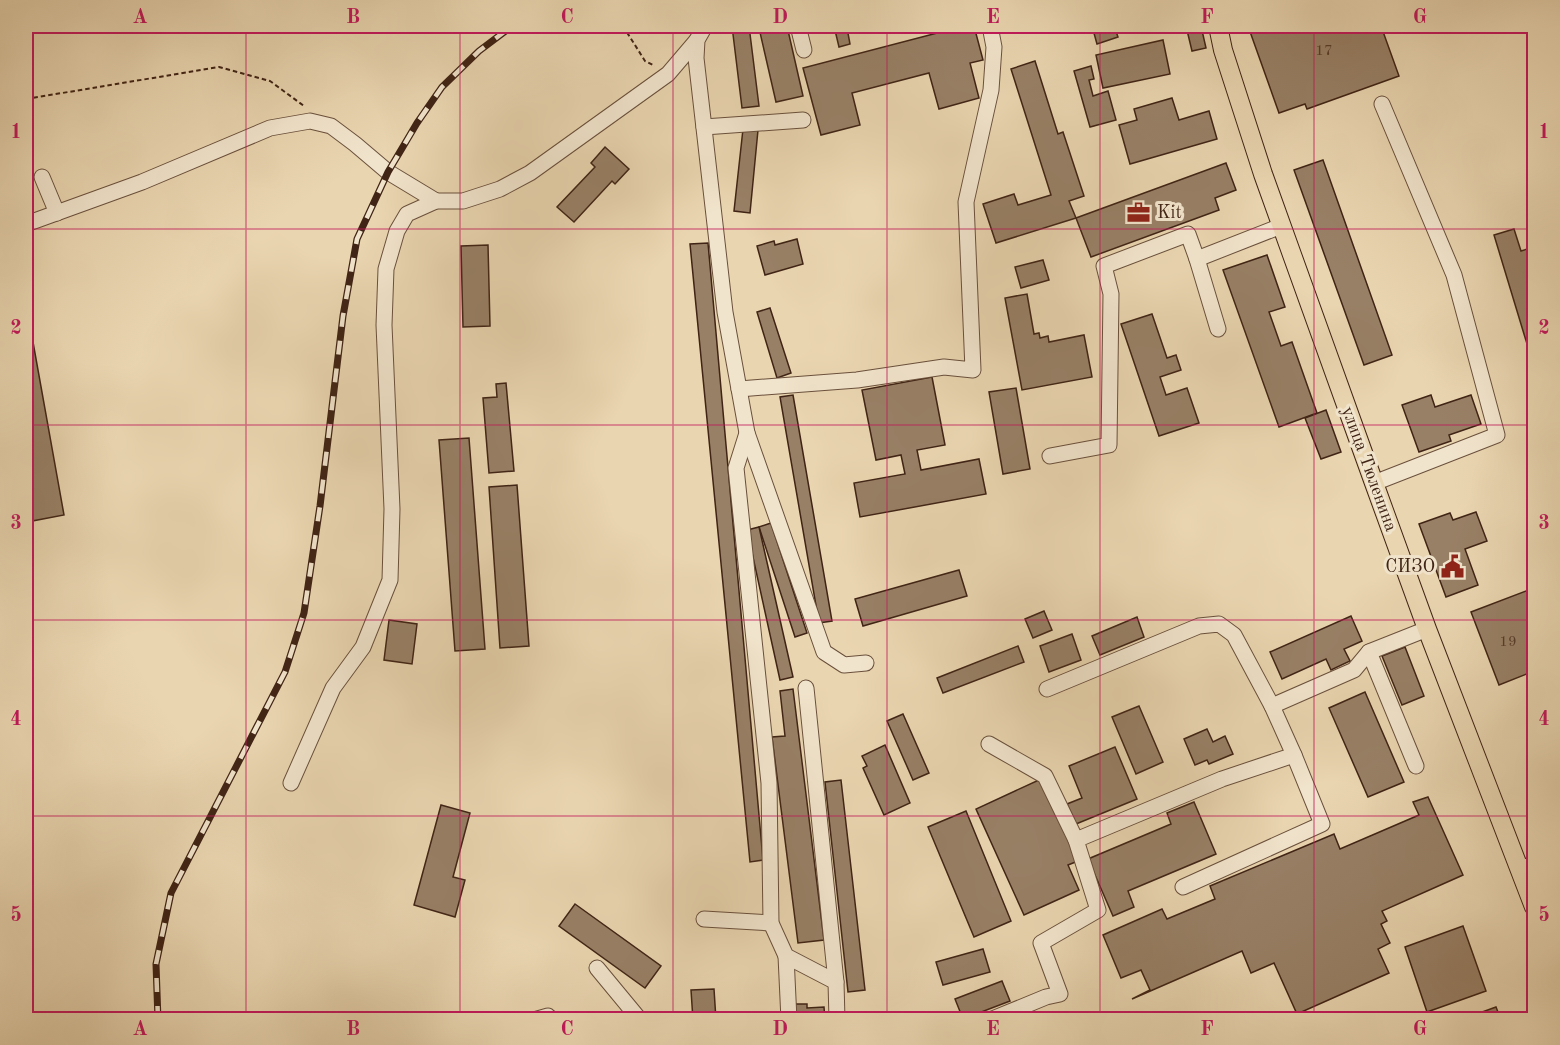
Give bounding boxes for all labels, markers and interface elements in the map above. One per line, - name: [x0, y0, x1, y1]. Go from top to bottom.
- text: A: [132, 8, 148, 28]
- text: B: [346, 8, 360, 28]
- text: C: [560, 8, 574, 28]
- text: D: [772, 8, 788, 28]
- text: E: [986, 8, 1000, 28]
- text: F: [1200, 8, 1214, 28]
- text: G: [1413, 8, 1427, 28]
- house number: 17: [1315, 44, 1333, 59]
- text: 1: [10, 123, 22, 143]
- text: 1: [1538, 123, 1550, 143]
- office icon: Kit: [1126, 200, 1152, 226]
- place label: Kit: [1157, 204, 1182, 222]
- text: 2: [10, 319, 22, 339]
- text: 2: [1538, 319, 1550, 339]
- street label: улица Тюленина: [1338, 404, 1400, 534]
- text: 3: [10, 514, 22, 534]
- text: 3: [1538, 514, 1550, 534]
- public building icon: СИЗО: [1440, 554, 1466, 580]
- place label: СИЗО: [1385, 558, 1435, 576]
- house number: 19: [1499, 635, 1517, 650]
- text: 4: [10, 710, 22, 730]
- text: 4: [1538, 710, 1550, 730]
- text: 5: [10, 905, 22, 926]
- text: 5: [1538, 905, 1550, 926]
- text: A: [132, 1020, 148, 1040]
- text: B: [346, 1020, 360, 1040]
- text: C: [560, 1020, 574, 1040]
- text: D: [772, 1020, 788, 1040]
- text: E: [986, 1020, 1000, 1040]
- text: F: [1200, 1020, 1214, 1040]
- text: G: [1413, 1020, 1427, 1040]

